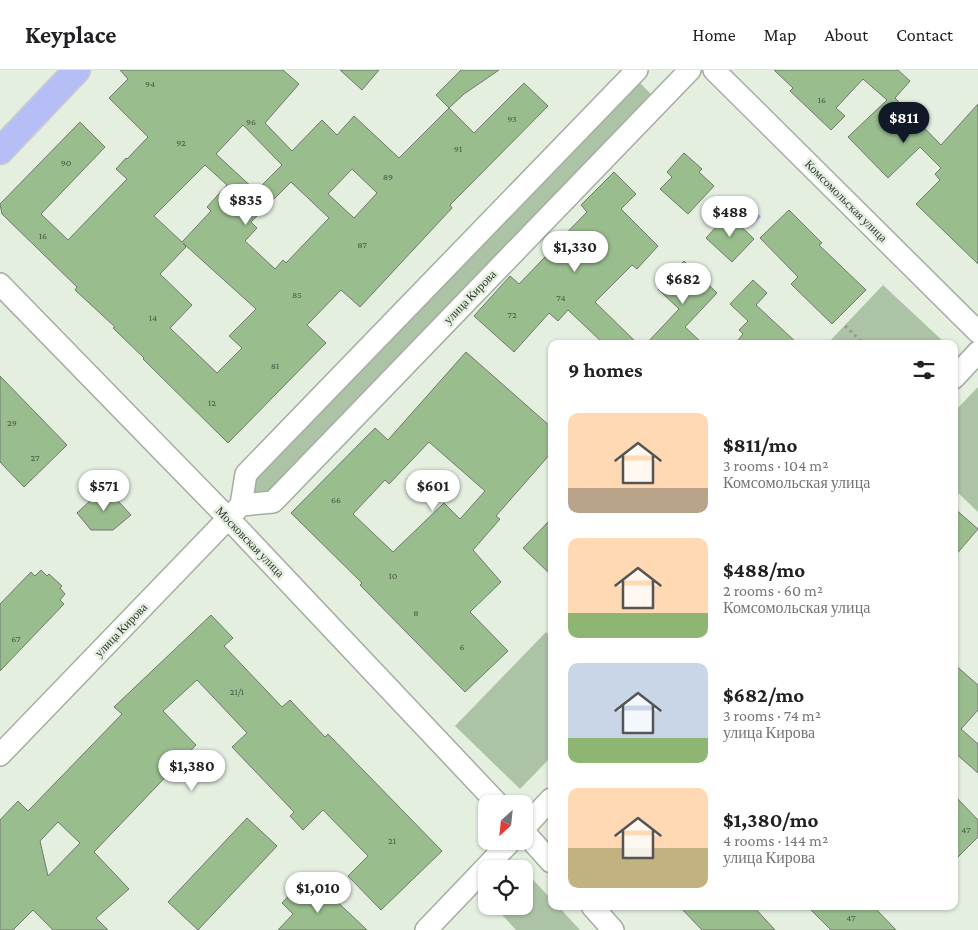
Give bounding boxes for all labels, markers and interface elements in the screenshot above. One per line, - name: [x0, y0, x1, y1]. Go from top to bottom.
- text: Keyplace: [25, 21, 116, 48]
- text: Home: [693, 25, 736, 45]
- text: Map: [764, 25, 796, 45]
- text: About: [824, 25, 868, 45]
- text: Contact: [896, 25, 953, 45]
- house number: 94: [145, 78, 155, 89]
- house number: 16: [818, 94, 826, 105]
- pin: $811: [874, 102, 934, 144]
- text: $811: [889, 109, 919, 126]
- house number: 93: [507, 113, 517, 124]
- house number: 96: [246, 116, 256, 127]
- house number: 92: [176, 137, 186, 148]
- house number: 91: [454, 143, 462, 154]
- house number: 90: [61, 157, 72, 168]
- street label: Комсомольская улица: [802, 157, 890, 245]
- house number: 89: [383, 171, 393, 182]
- pin: $835: [216, 184, 276, 226]
- text: $835: [230, 191, 262, 208]
- pin: $488: [700, 196, 760, 238]
- text: $488: [712, 203, 748, 220]
- house number: 16: [39, 230, 47, 241]
- pin: $1,330: [534, 230, 616, 273]
- text: $1,330: [553, 238, 597, 255]
- house number: 87: [357, 239, 367, 250]
- pin: $682: [653, 262, 713, 305]
- street label: улица Кирова: [441, 267, 500, 327]
- text: $682: [666, 270, 700, 287]
- house number: 85: [292, 289, 302, 300]
- house number: 74: [556, 292, 566, 303]
- house number: 72: [507, 309, 517, 320]
- house number: 14: [149, 312, 157, 323]
- icon: filters: [910, 356, 938, 384]
- text: 9 homes: [568, 358, 643, 382]
- house number: 81: [271, 360, 279, 371]
- house number: 12: [208, 397, 216, 408]
- house number: 29: [7, 417, 17, 428]
- icon: home: [608, 433, 668, 493]
- text: $811/mo: [723, 433, 797, 457]
- house number: 27: [30, 452, 40, 463]
- text: 3 rooms · 104 m²: [723, 457, 828, 474]
- pin: $571: [74, 470, 134, 512]
- pin: $601: [403, 470, 463, 512]
- text: Комсомольская улица: [723, 474, 870, 491]
- text: $571: [89, 477, 119, 494]
- text: $601: [417, 477, 449, 494]
- house number: 66: [331, 494, 341, 505]
- street label: Московская улица: [213, 504, 288, 581]
- icon: home: [608, 558, 668, 618]
- text: $488/mo: [723, 558, 805, 582]
- house number: 10: [389, 570, 398, 581]
- text: 2 rooms · 60 m²: [723, 582, 823, 599]
- text: Комсомольская улица: [723, 599, 870, 616]
- street label: улица Кирова: [92, 600, 151, 660]
- house number: 8: [413, 607, 419, 618]
- house number: 67: [11, 633, 21, 644]
- house number: 6: [459, 641, 465, 652]
- icon: home: [608, 683, 668, 743]
- text: $682/mo: [723, 683, 804, 707]
- house number: 21/1: [230, 686, 244, 697]
- text: 3 rooms · 74 m²: [723, 707, 821, 724]
- text: улица Кирова: [723, 724, 815, 741]
- pin: $1,380: [151, 750, 233, 792]
- text: $1,380: [169, 757, 215, 774]
- north arrow: [478, 795, 532, 850]
- map controls: [478, 795, 533, 915]
- icon: home: [608, 808, 668, 868]
- text: $1,380/mo: [723, 808, 818, 832]
- house number: 47: [961, 824, 971, 835]
- text: 4 rooms · 144 m²: [723, 832, 828, 849]
- house number: 21: [388, 835, 396, 846]
- text: улица Кирова: [723, 849, 815, 866]
- button: locate: [478, 860, 533, 915]
- pin: $1,010: [277, 872, 359, 914]
- text: $1,010: [296, 879, 340, 896]
- house number: 47: [846, 912, 856, 923]

